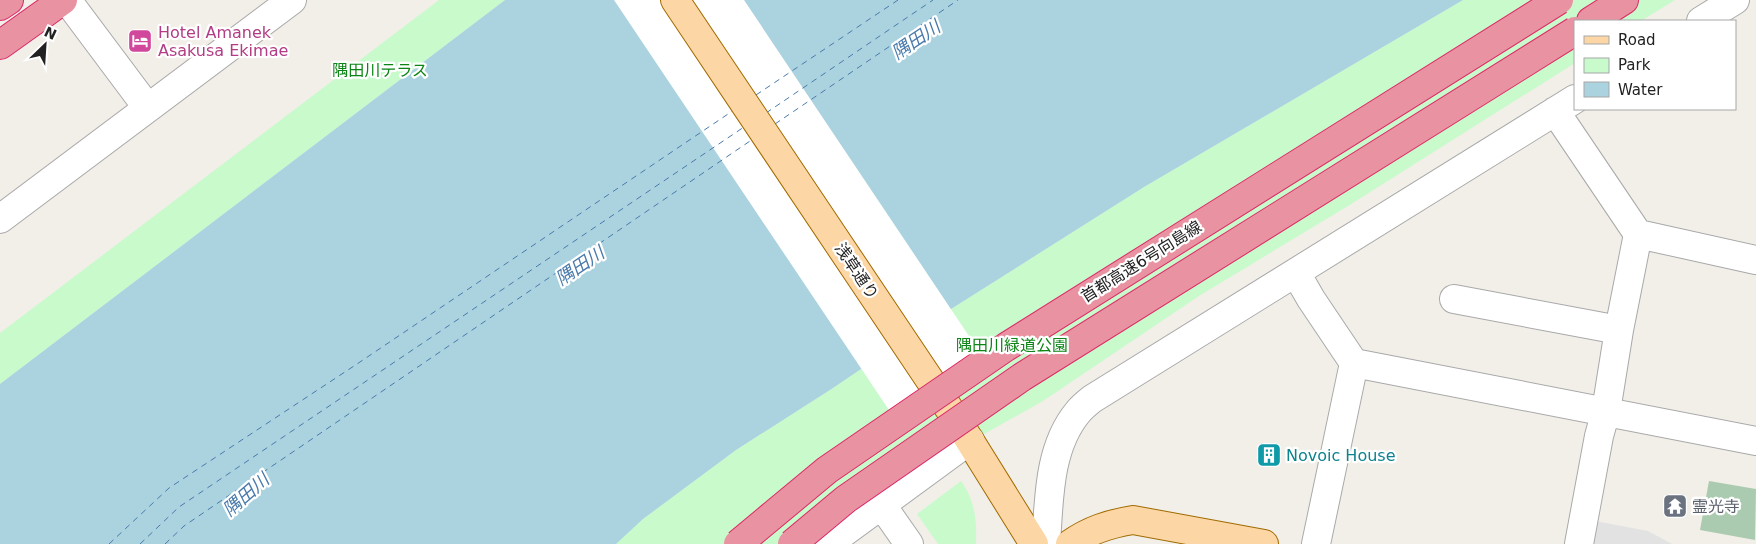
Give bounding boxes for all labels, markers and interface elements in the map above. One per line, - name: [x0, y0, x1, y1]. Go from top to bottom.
- water label: 隅田川: [887, 15, 946, 63]
- north arrow: [20, 20, 70, 70]
- legend: [1574, 20, 1736, 110]
- text: N: [42, 23, 59, 43]
- place label: Hotel Amanek Asakusa Ekimae: [158, 23, 288, 60]
- hotel icon: Hotel Amanek Asakusa Ekimae: [127, 28, 153, 54]
- text: Road: [1618, 31, 1656, 49]
- text: Park: [1618, 56, 1651, 74]
- park label: 隅田川テラス: [332, 61, 428, 80]
- text: Water: [1618, 81, 1663, 99]
- street label: 首都高速6号向島線: [1078, 217, 1205, 306]
- street label: 浅草通り: [831, 239, 882, 303]
- water label: 隅田川: [551, 241, 610, 289]
- park label: 隅田川緑道公園: [956, 336, 1068, 355]
- building icon: Novoic House: [1256, 442, 1282, 468]
- place label: Novoic House: [1286, 446, 1395, 465]
- water label: 隅田川: [218, 468, 274, 520]
- temple icon: 霊光寺: [1662, 493, 1688, 519]
- place label: 霊光寺: [1692, 497, 1740, 516]

